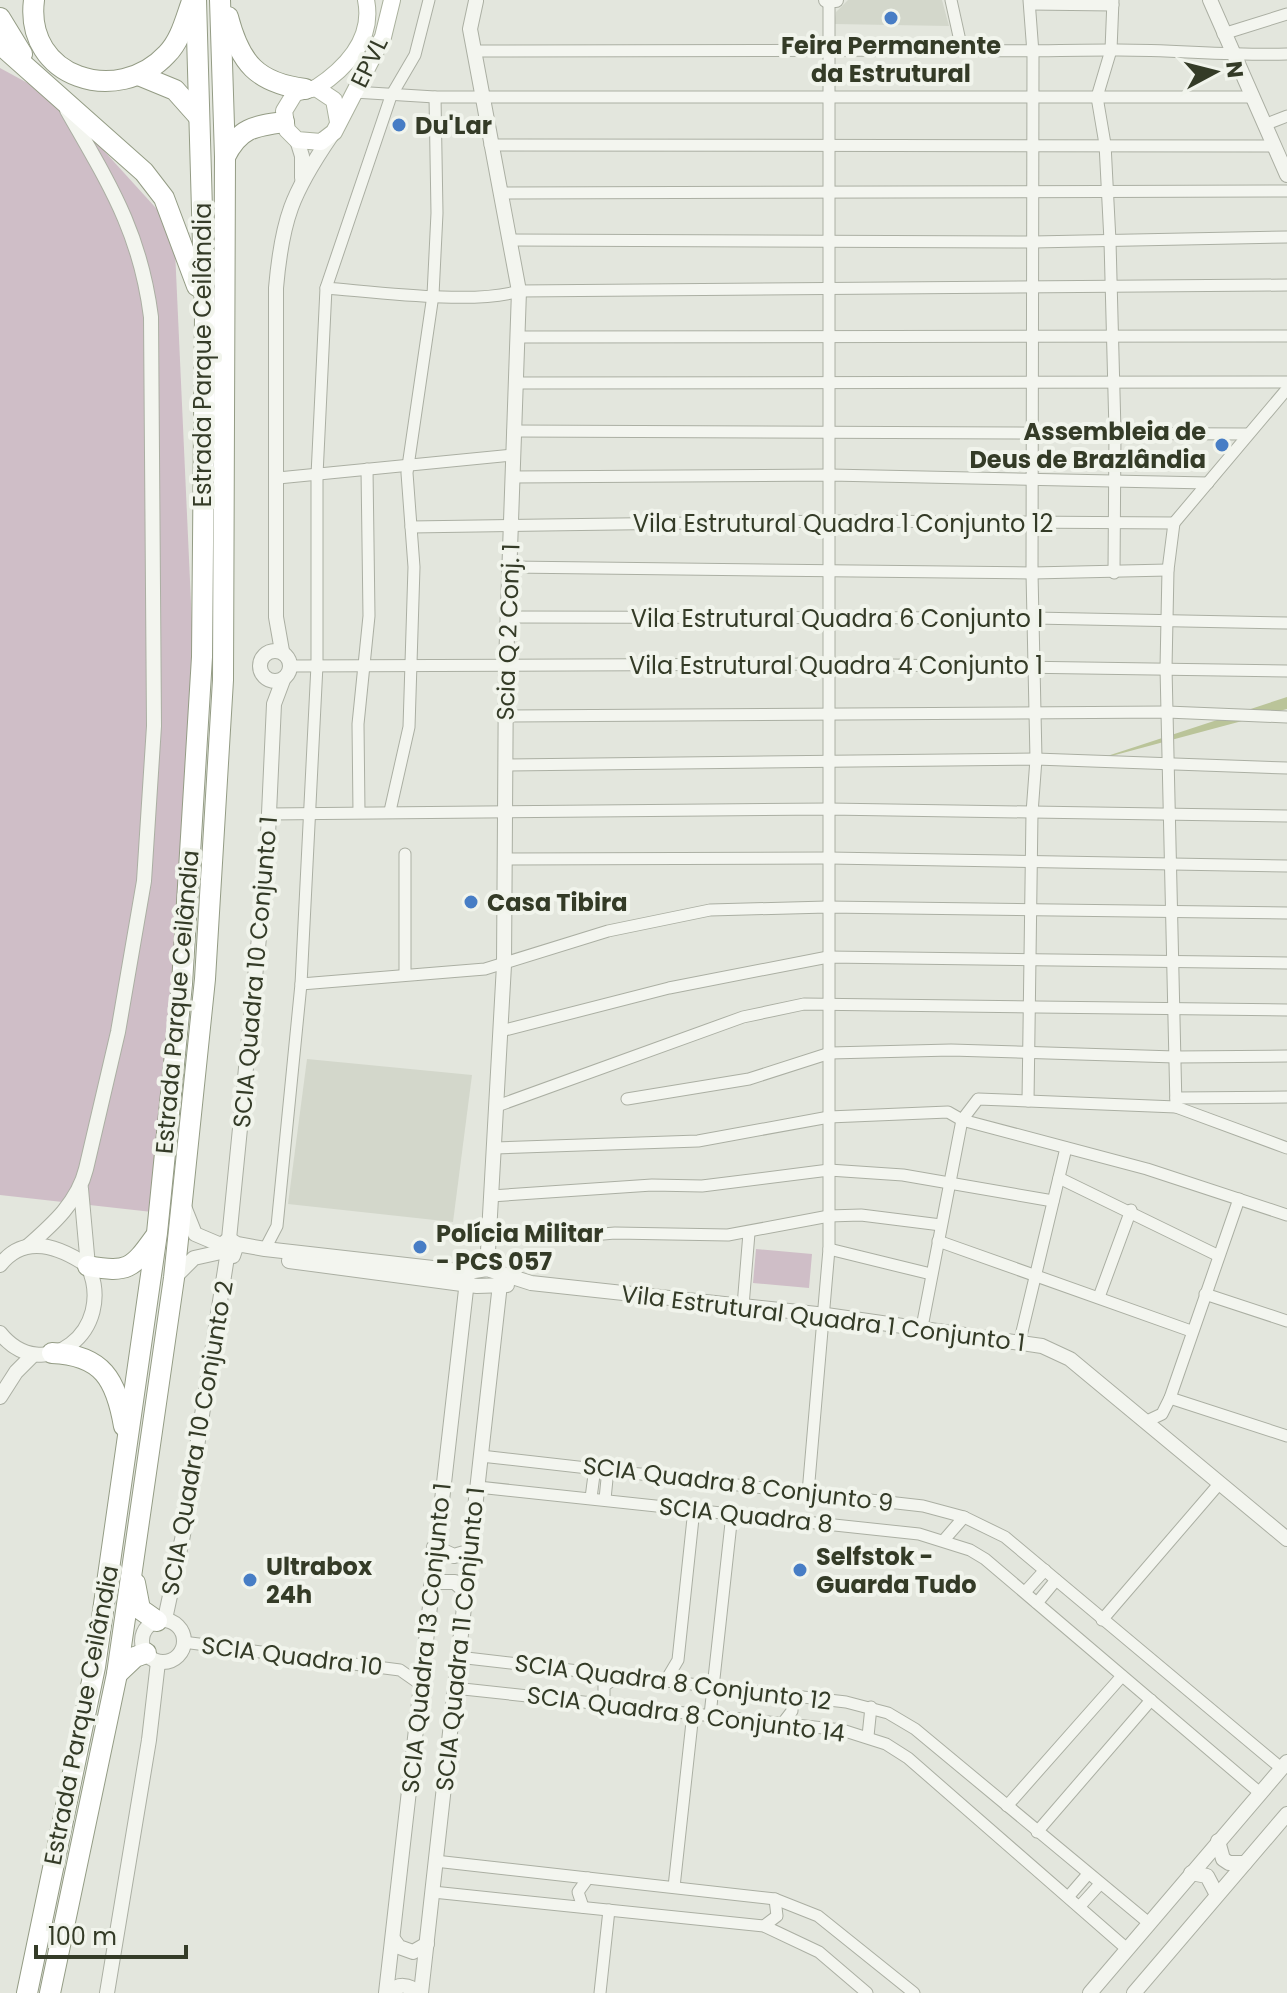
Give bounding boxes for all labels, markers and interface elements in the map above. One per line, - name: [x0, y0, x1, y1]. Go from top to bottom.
- marker: Feira Permanente da Estrutural: [882, 9, 900, 27]
- place label: Feira Permanente da Estrutural: [781, 29, 1001, 90]
- street label: EPVL: [343, 31, 395, 93]
- north arrow: [1175, 32, 1255, 112]
- text: N: [1218, 60, 1251, 80]
- place label: Du'Lar: [415, 109, 492, 142]
- marker: Du'Lar: [390, 116, 408, 134]
- street label: Estrada Parque Ceilândia: [186, 203, 219, 507]
- place label: Assembleia de Deus de Brazlândia: [969, 415, 1206, 476]
- marker: Assembleia de Deus de Brazlândia: [1213, 436, 1231, 454]
- street label: Vila Estrutural Quadra 1 Conjunto 12: [633, 507, 1053, 540]
- street label: Scia Q 2 Conj. 1: [488, 543, 528, 721]
- street label: Vila Estrutural Quadra 6 Conjunto I: [631, 602, 1043, 635]
- street label: Vila Estrutural Quadra 4 Conjunto 1: [629, 649, 1043, 682]
- street label: SCIA Quadra 10 Conjunto 1: [225, 815, 285, 1129]
- street label: Estrada Parque Ceilândia: [147, 849, 207, 1155]
- place label: Casa Tibira: [487, 886, 628, 919]
- marker: Casa Tibira: [462, 893, 480, 911]
- place label: Polícia Militar - PCS 057: [436, 1217, 604, 1278]
- marker: Polícia Militar - PCS 057: [411, 1238, 429, 1256]
- street label: Vila Estrutural Quadra 1 Conjunto 1: [619, 1277, 1027, 1359]
- street label: SCIA Quadra 10 Conjunto 2: [153, 1278, 241, 1598]
- street label: SCIA Quadra 8 Conjunto 9: [581, 1451, 895, 1517]
- street label: SCIA Quadra 13 Conjunto 1: [393, 1481, 459, 1795]
- street label: SCIA Quadra 11 Conjunto 1: [428, 1485, 492, 1793]
- street label: SCIA Quadra 8: [658, 1492, 834, 1538]
- place label: Selfstok - Guarda Tudo: [816, 1540, 977, 1601]
- place label: Ultrabox 24h: [266, 1550, 373, 1611]
- marker: Selfstok - Guarda Tudo: [791, 1561, 809, 1579]
- street label: Estrada Parque Ceilândia: [36, 1562, 126, 1868]
- marker: Ultrabox 24h: [241, 1571, 259, 1589]
- street label: SCIA Quadra 10: [200, 1629, 384, 1683]
- street label: SCIA Quadra 8 Conjunto 12: [513, 1646, 833, 1718]
- street label: SCIA Quadra 8 Conjunto 14: [525, 1678, 847, 1750]
- scale bar: [36, 1909, 186, 1959]
- text: 100 m: [48, 1920, 117, 1953]

